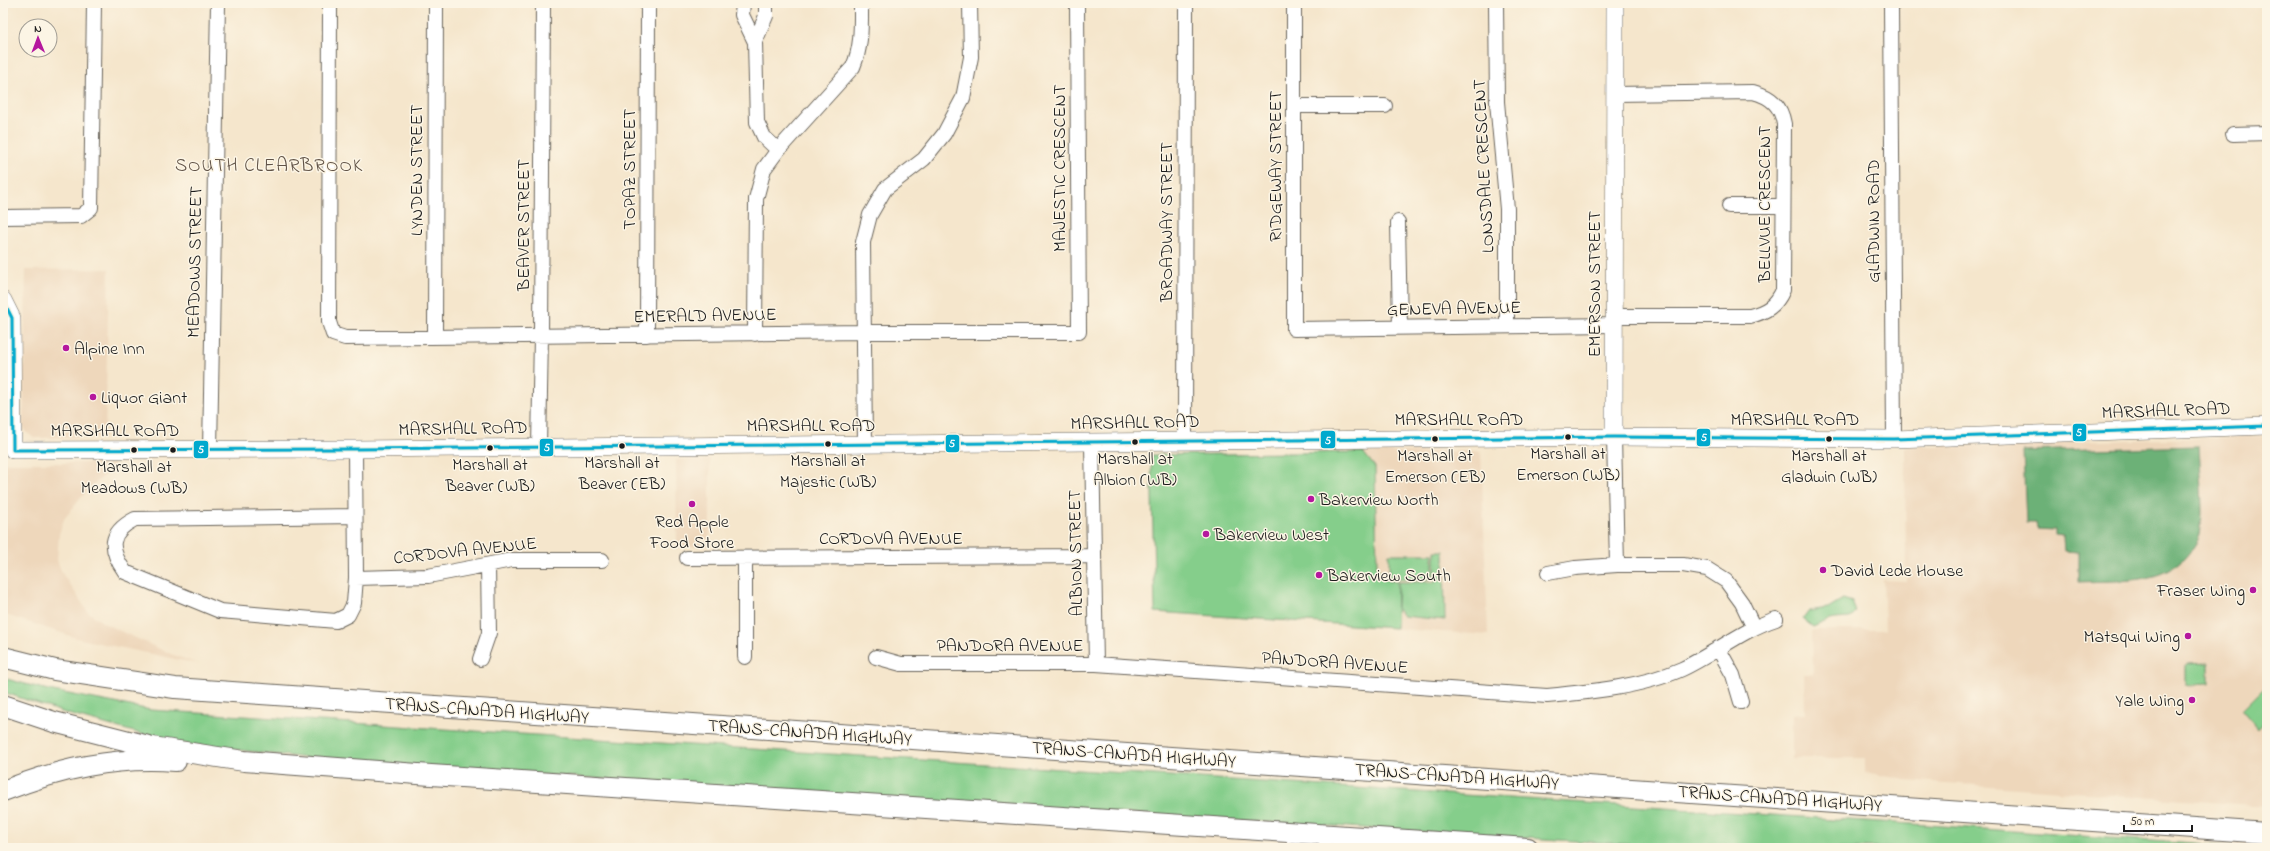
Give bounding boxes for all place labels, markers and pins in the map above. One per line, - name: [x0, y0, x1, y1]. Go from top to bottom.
- place label: Alpine Inn: [74, 337, 145, 363]
- marker: Alpine Inn: [61, 343, 71, 353]
- place label: Liquor Giant: [101, 386, 187, 412]
- marker: Liquor Giant: [88, 392, 98, 402]
- marker: Marshall at Emerson (WB): [1563, 432, 1573, 442]
- marker: Marshall at Emerson (EB): [1430, 434, 1440, 444]
- marker: Marshall at Gladwin (WB): [1824, 434, 1834, 444]
- marker: Marshall at Albion (WB): [1130, 437, 1140, 447]
- marker: Marshall at Majestic (WB): [823, 439, 833, 449]
- marker: Marshall at Beaver (EB): [617, 441, 627, 451]
- place label: Marshall at Emerson (WB): [1516, 442, 1620, 488]
- marker: Marshall at Beaver (WB): [485, 443, 495, 453]
- place label: Marshall at Emerson (EB): [1385, 444, 1485, 490]
- place label: Marshall at Gladwin (WB): [1781, 444, 1877, 490]
- marker: Marshall at Meadows (WB): [129, 445, 139, 455]
- unlabelled marker: [168, 445, 178, 455]
- place label: Marshall at Albion (WB): [1093, 447, 1177, 493]
- place label: Marshall at Majestic (WB): [780, 449, 876, 495]
- place label: Marshall at Beaver (EB): [578, 451, 665, 497]
- place label: Marshall at Beaver (WB): [444, 453, 535, 499]
- place label: Marshall at Meadows (WB): [81, 455, 187, 501]
- place label: Bakerview North: [1318, 488, 1439, 514]
- marker: Bakerview North: [1306, 494, 1316, 504]
- marker: Red Apple Food Store: [687, 499, 697, 509]
- place label: Red Apple Food Store: [649, 510, 735, 557]
- place label: Bakerview West: [1213, 523, 1329, 549]
- marker: Bakerview West: [1201, 529, 1211, 539]
- place label: David Lede House: [1830, 559, 1964, 585]
- place label: Bakerview South: [1326, 564, 1451, 590]
- marker: David Lede House: [1818, 565, 1828, 575]
- marker: Bakerview South: [1314, 570, 1324, 580]
- place label: Fraser Wing: [2156, 579, 2245, 606]
- marker: Fraser Wing: [2248, 585, 2258, 595]
- place label: Matsqui Wing: [2084, 625, 2180, 652]
- marker: Matsqui Wing: [2183, 631, 2193, 641]
- place label: Yale Wing: [2115, 689, 2184, 716]
- marker: Yale Wing: [2187, 695, 2197, 705]

